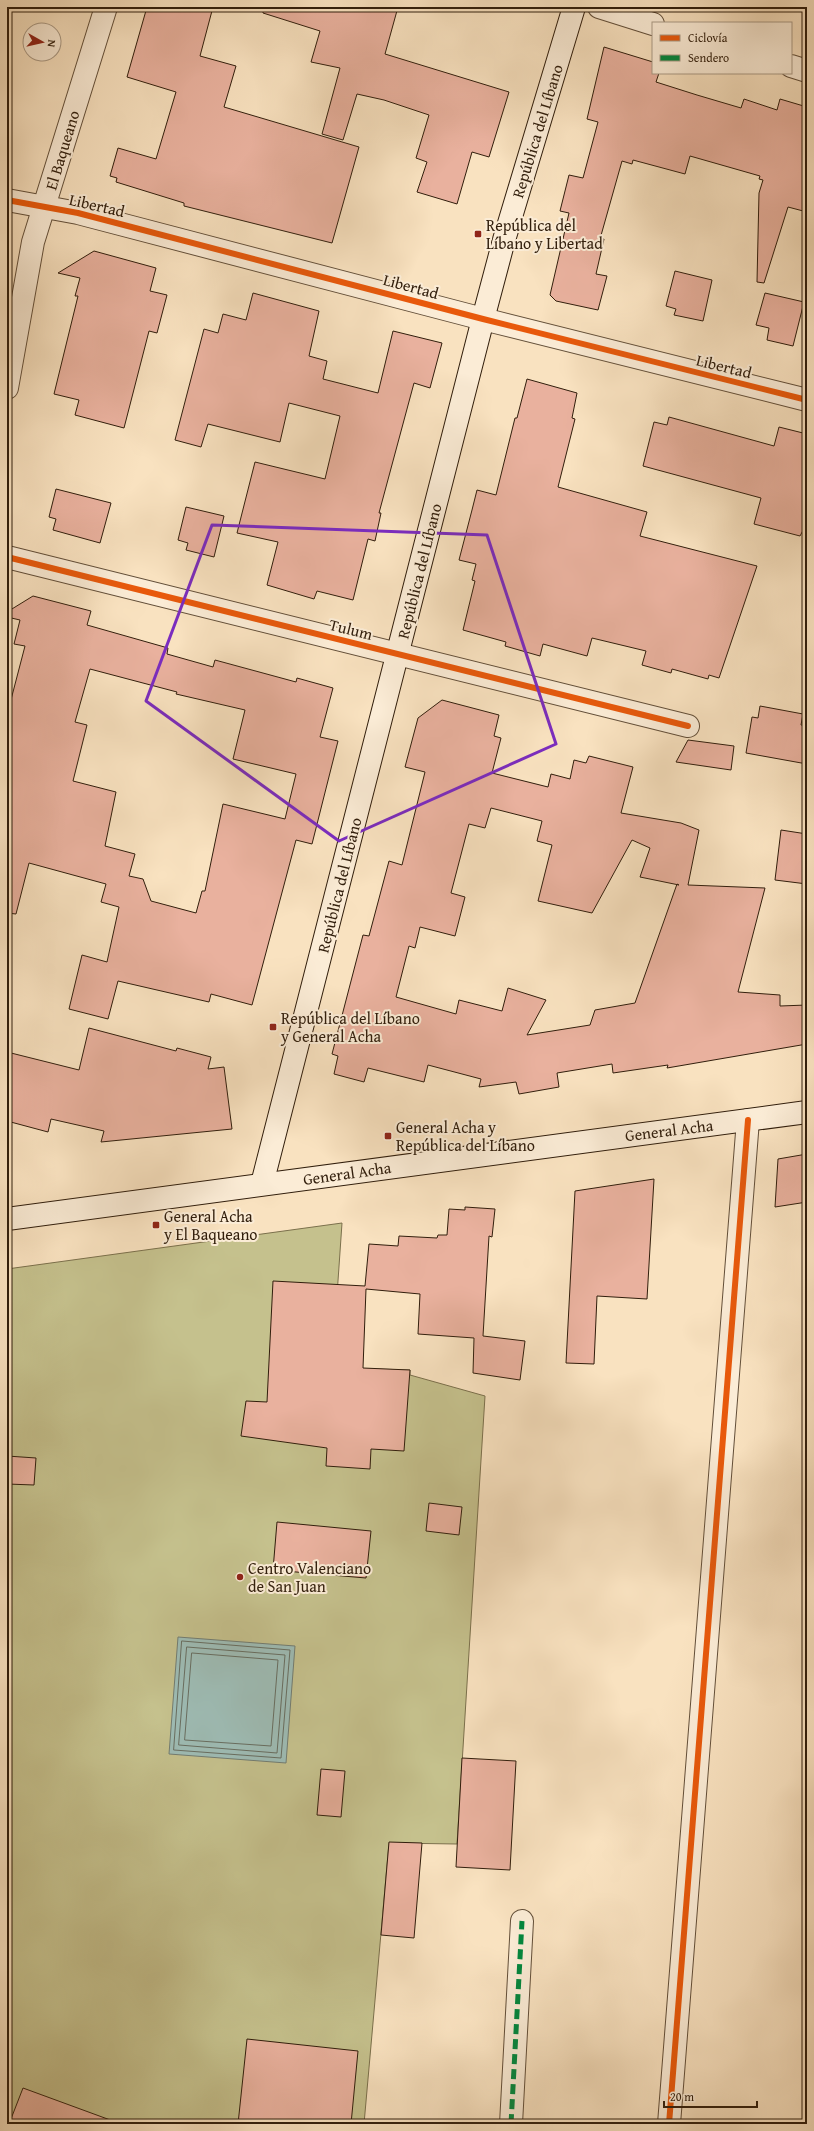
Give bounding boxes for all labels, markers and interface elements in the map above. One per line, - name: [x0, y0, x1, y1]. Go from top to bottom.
- north arrow: [22, 22, 62, 62]
- legend: [652, 22, 792, 74]
- text: Ciclovía: [688, 29, 728, 46]
- text: N: [43, 39, 60, 49]
- text: Sendero: [688, 49, 729, 66]
- street label: República del Líbano: [505, 61, 569, 201]
- street label: El Baqueano: [39, 107, 85, 193]
- street label: Libertad: [67, 187, 128, 223]
- place label: República del Líbano y Libertad: [486, 213, 603, 255]
- marker: República del Líbano y Libertad: [473, 229, 483, 239]
- street label: Libertad: [381, 267, 442, 305]
- street label: Libertad: [694, 348, 755, 385]
- street label: República del Líbano: [391, 501, 447, 641]
- street label: Tulum: [327, 612, 375, 646]
- street label: República del Líbano: [311, 815, 367, 955]
- place label: República del Líbano y General Acha: [280, 1006, 420, 1048]
- marker: República del Líbano y General Acha: [268, 1022, 278, 1032]
- street label: General Acha: [624, 1113, 715, 1147]
- place label: General Acha y República del Líbano: [396, 1115, 535, 1157]
- marker: General Acha y República del Líbano: [383, 1131, 393, 1141]
- street label: General Acha: [301, 1155, 393, 1191]
- place label: General Acha y El Baqueano: [163, 1204, 258, 1246]
- marker: General Acha y El Baqueano: [151, 1220, 161, 1230]
- place label: Centro Valenciano de San Juan: [248, 1556, 371, 1598]
- marker: Centro Valenciano de San Juan: [235, 1572, 245, 1582]
- scale bar: [664, 2083, 757, 2109]
- text: 20 m: [670, 2088, 694, 2105]

